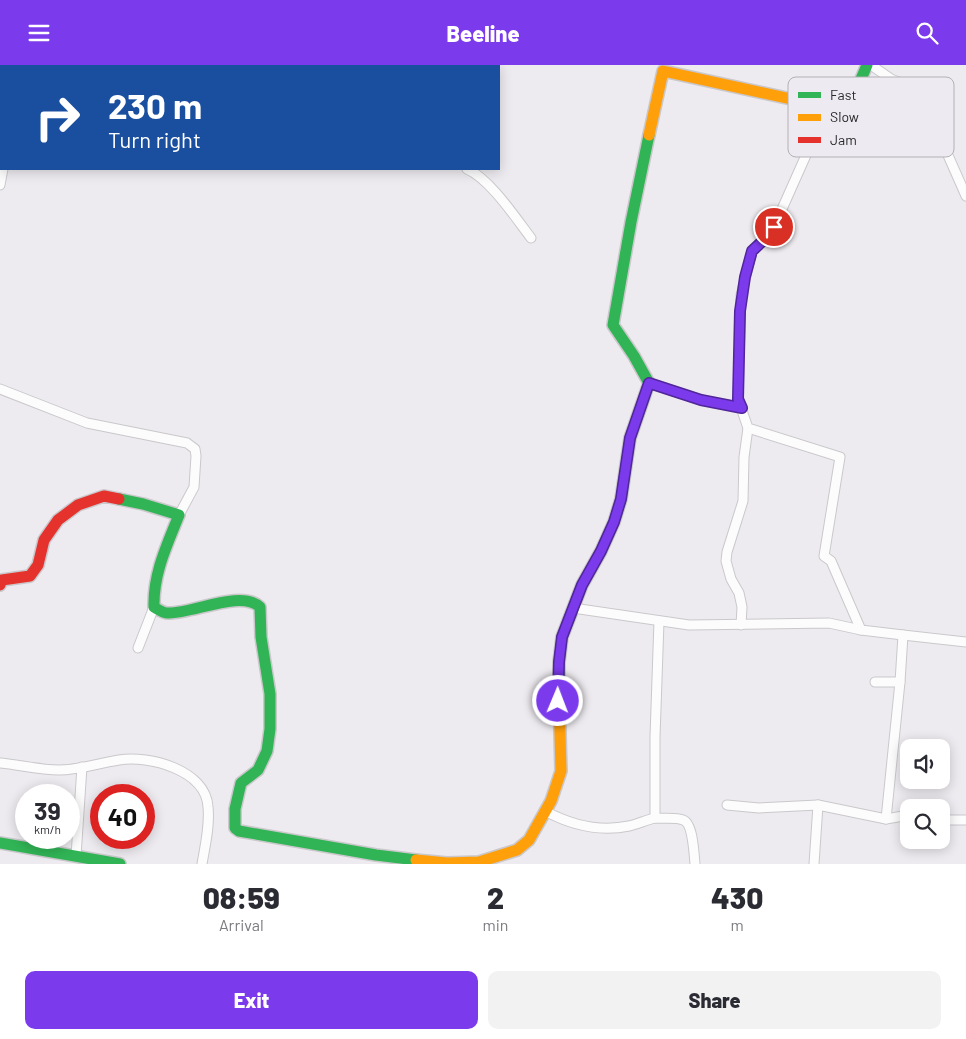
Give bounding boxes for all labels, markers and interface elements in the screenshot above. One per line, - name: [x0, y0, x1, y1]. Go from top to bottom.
- icon: menu: [25, 19, 53, 47]
- icon: search: [913, 19, 941, 47]
- text: Beeline: [446, 20, 520, 46]
- legend: [788, 77, 954, 157]
- text: 230 m: [108, 84, 202, 126]
- icon: right: [25, 85, 90, 150]
- text: Fast: [830, 86, 856, 103]
- text: Slow: [830, 108, 859, 125]
- text: Turn right: [108, 126, 201, 152]
- text: Jam: [830, 131, 857, 148]
- pin: [753, 206, 795, 248]
- icon: arrive: [760, 213, 788, 241]
- position arrow: [531, 674, 583, 726]
- map controls: [900, 739, 950, 849]
- button: sound: [900, 739, 950, 789]
- speed limit sign: 40: [90, 784, 155, 849]
- text: 39: [34, 795, 61, 825]
- button: search: [900, 799, 950, 849]
- text: km/h: [34, 822, 61, 836]
- text: 08:59: [203, 879, 280, 915]
- text: 2: [487, 879, 504, 915]
- text: 430: [711, 879, 763, 915]
- text: Arrival: [219, 915, 264, 934]
- text: min: [482, 915, 508, 934]
- text: m: [731, 915, 744, 934]
- button: Exit: [25, 971, 478, 1029]
- button: Share: [488, 971, 941, 1029]

